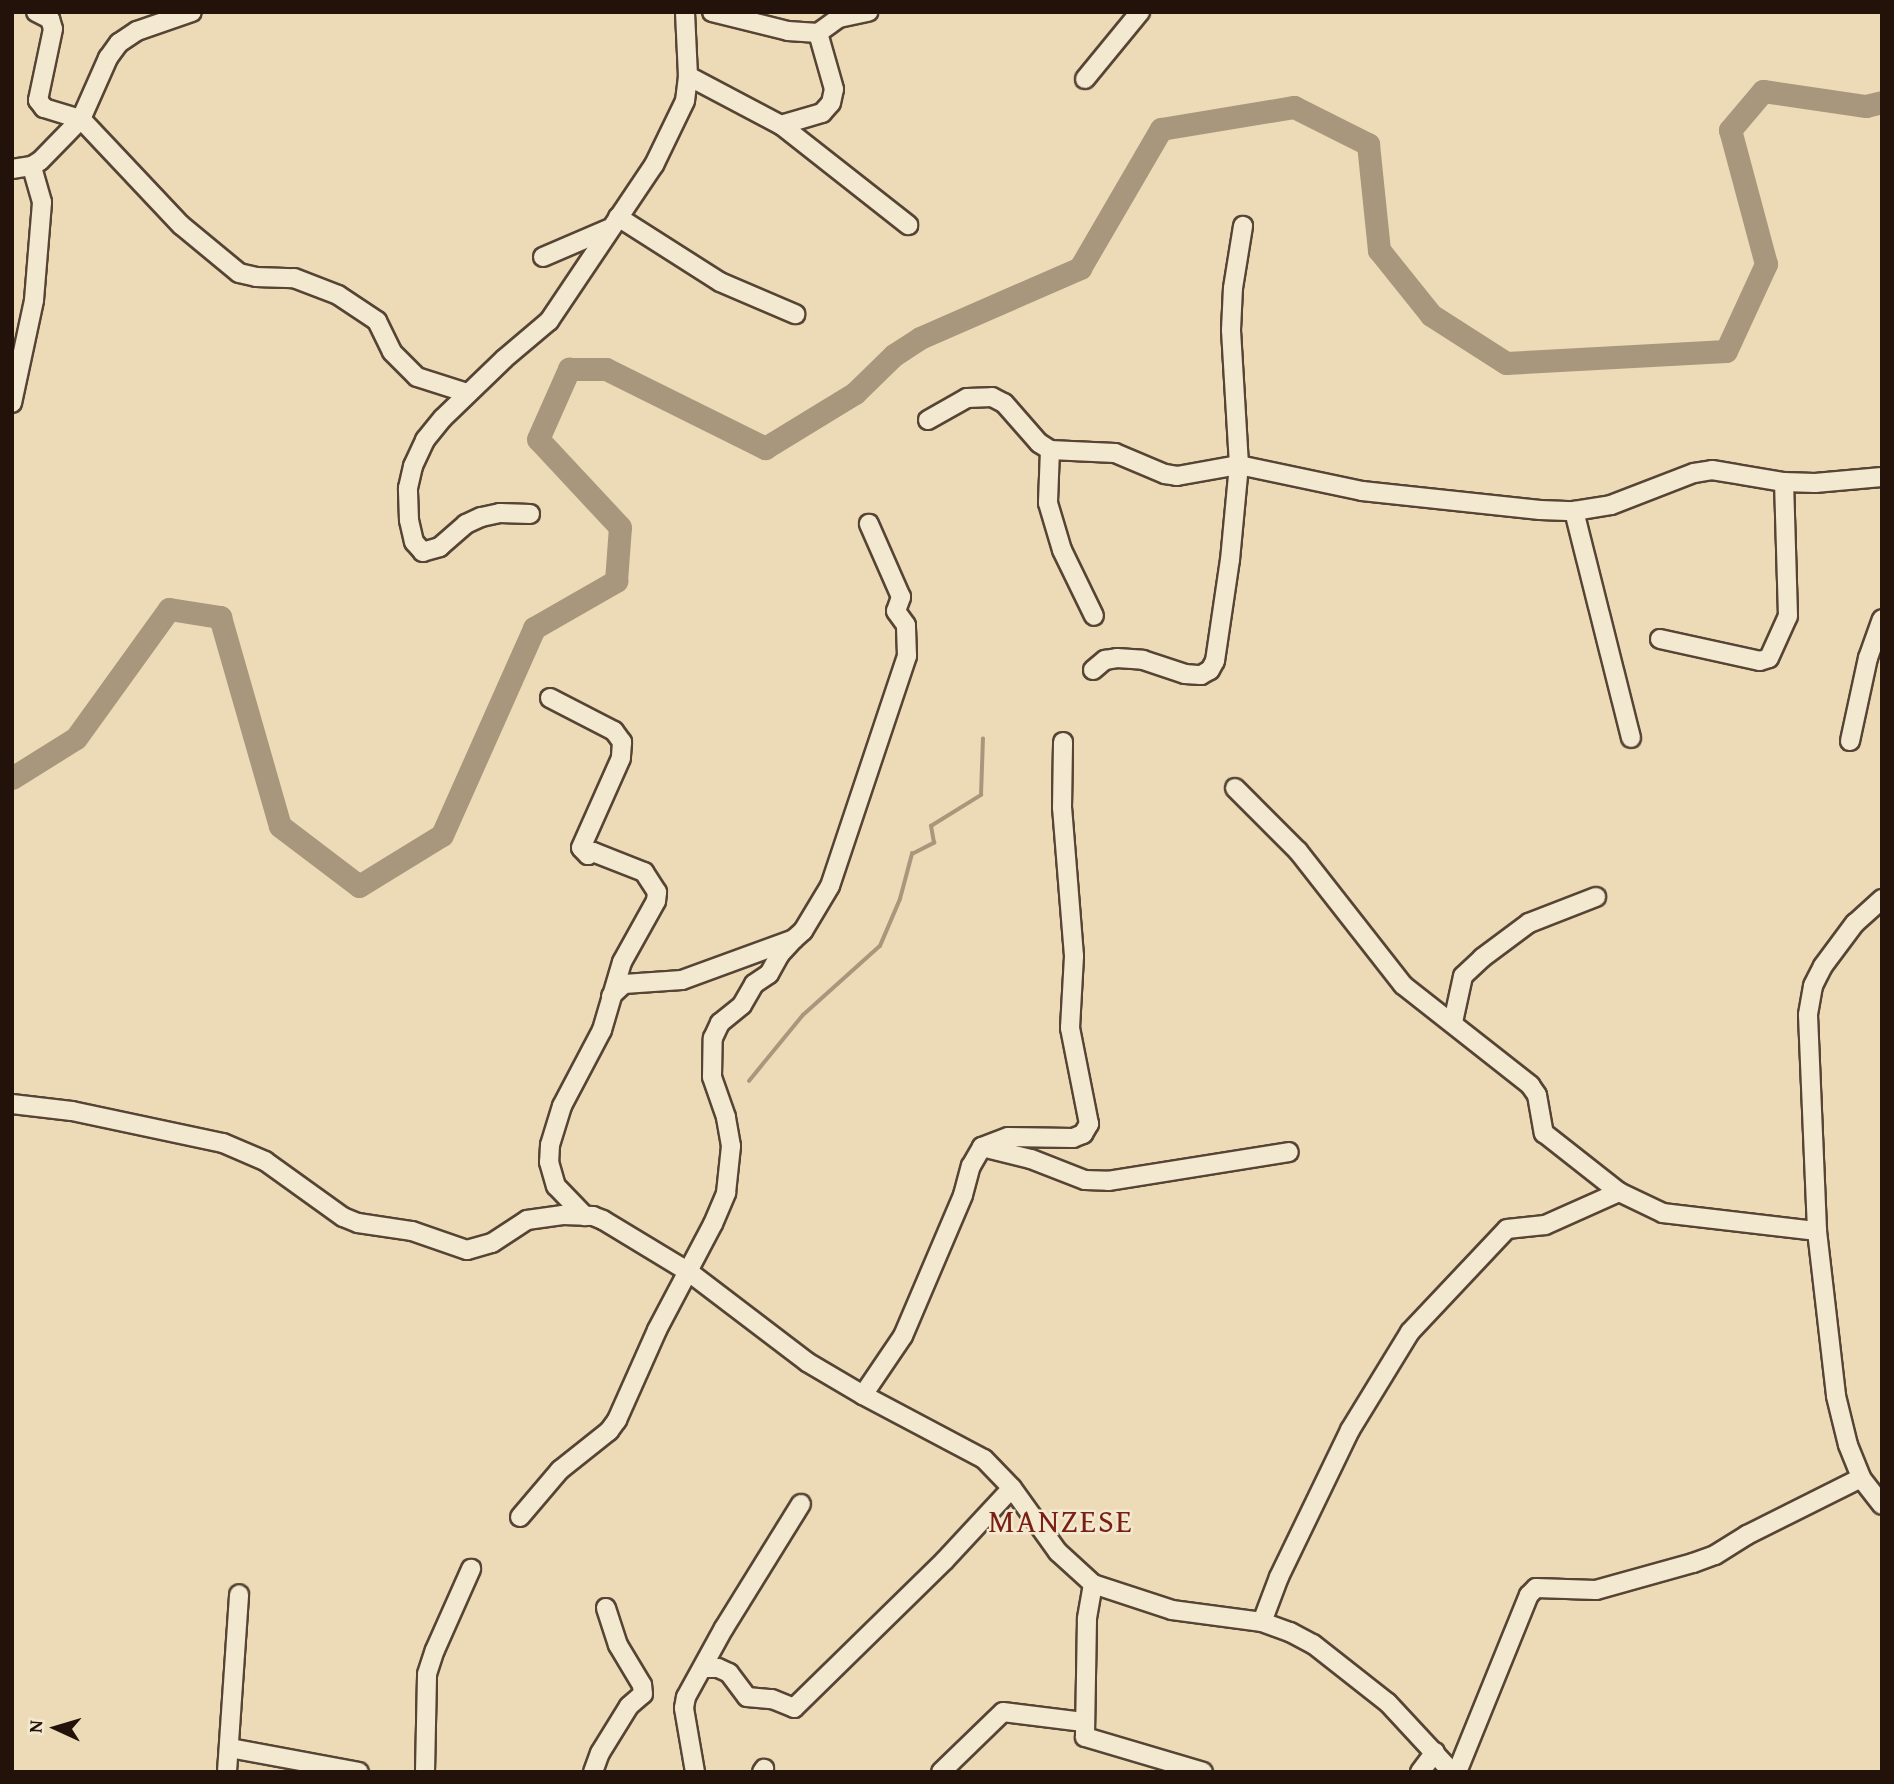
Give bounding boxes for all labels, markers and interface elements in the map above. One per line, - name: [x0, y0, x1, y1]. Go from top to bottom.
- district label: MANZESE: [989, 1502, 1133, 1540]
- north arrow: [21, 1693, 91, 1763]
- text: N: [21, 1719, 49, 1734]

